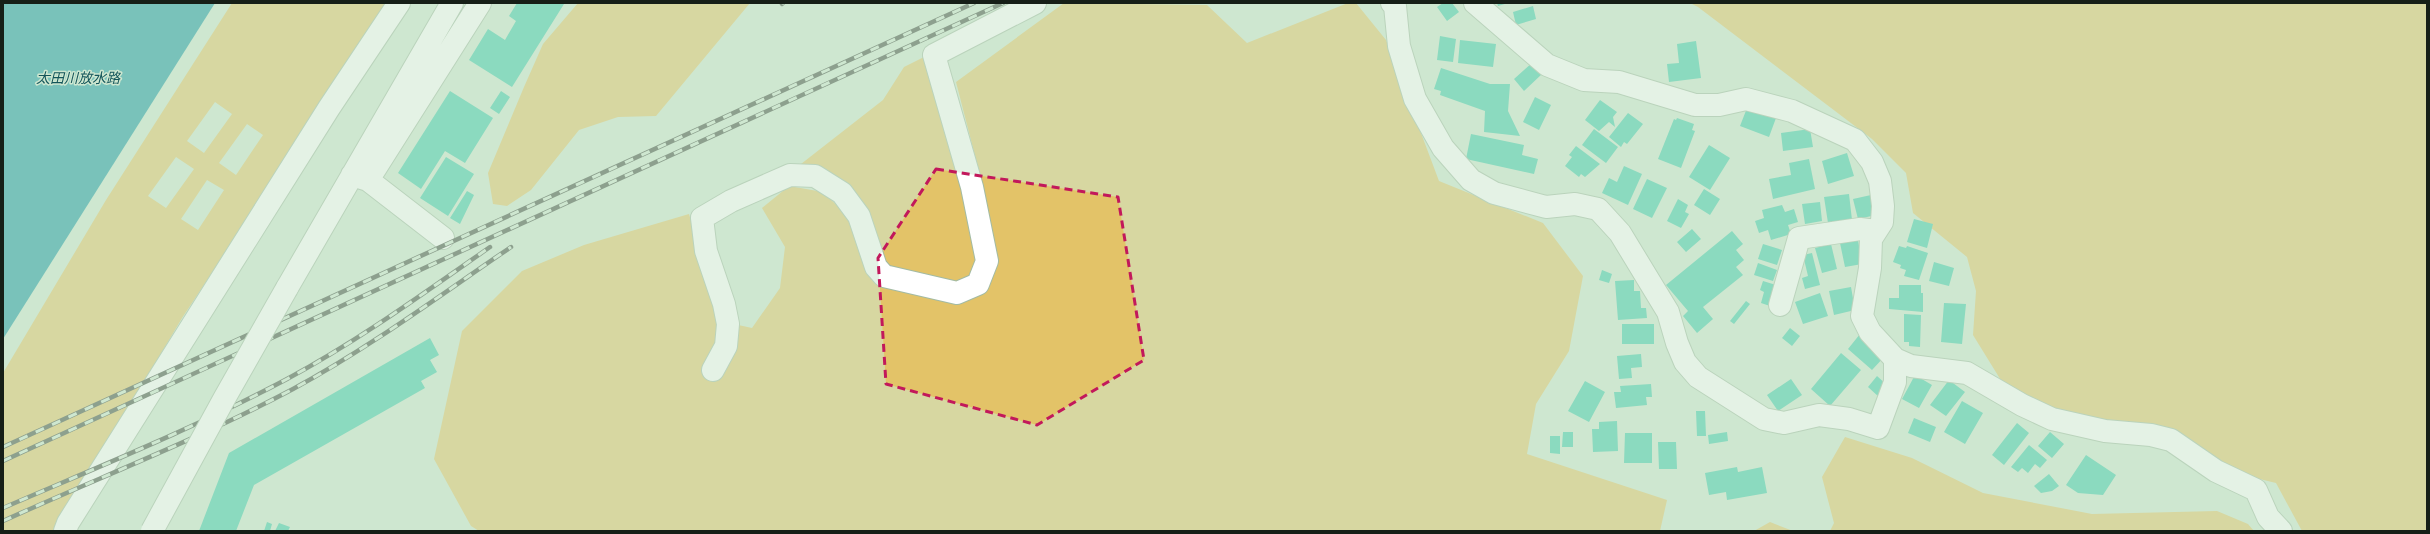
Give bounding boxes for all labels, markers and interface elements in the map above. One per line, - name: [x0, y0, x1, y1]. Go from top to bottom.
- water label: 太田川放水路: [36, 71, 121, 88]

